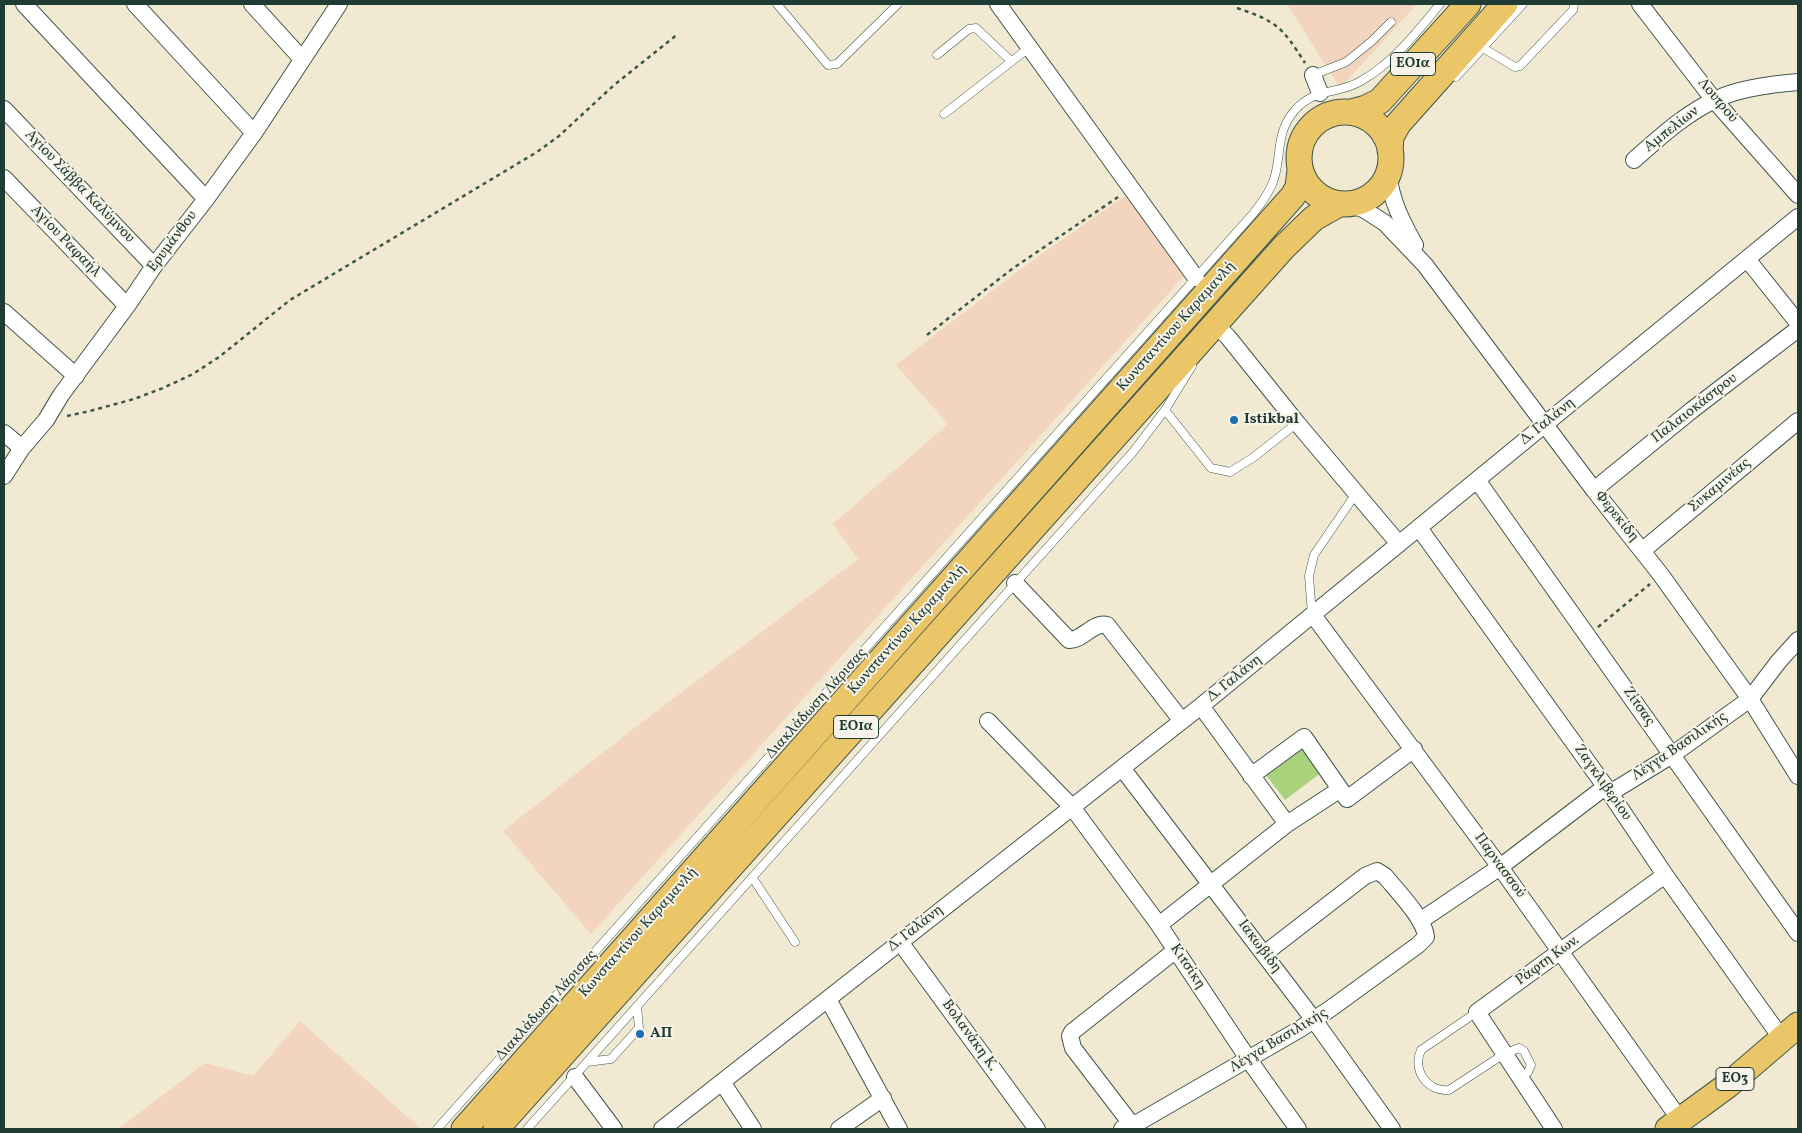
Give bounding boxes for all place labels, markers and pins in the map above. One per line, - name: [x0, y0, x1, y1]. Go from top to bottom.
- place label: Istikbal: [1244, 411, 1299, 429]
- marker: Istikbal: [1228, 414, 1240, 426]
- place label: ΑΠ: [650, 1025, 672, 1043]
- marker: ΑΠ: [634, 1028, 646, 1040]

